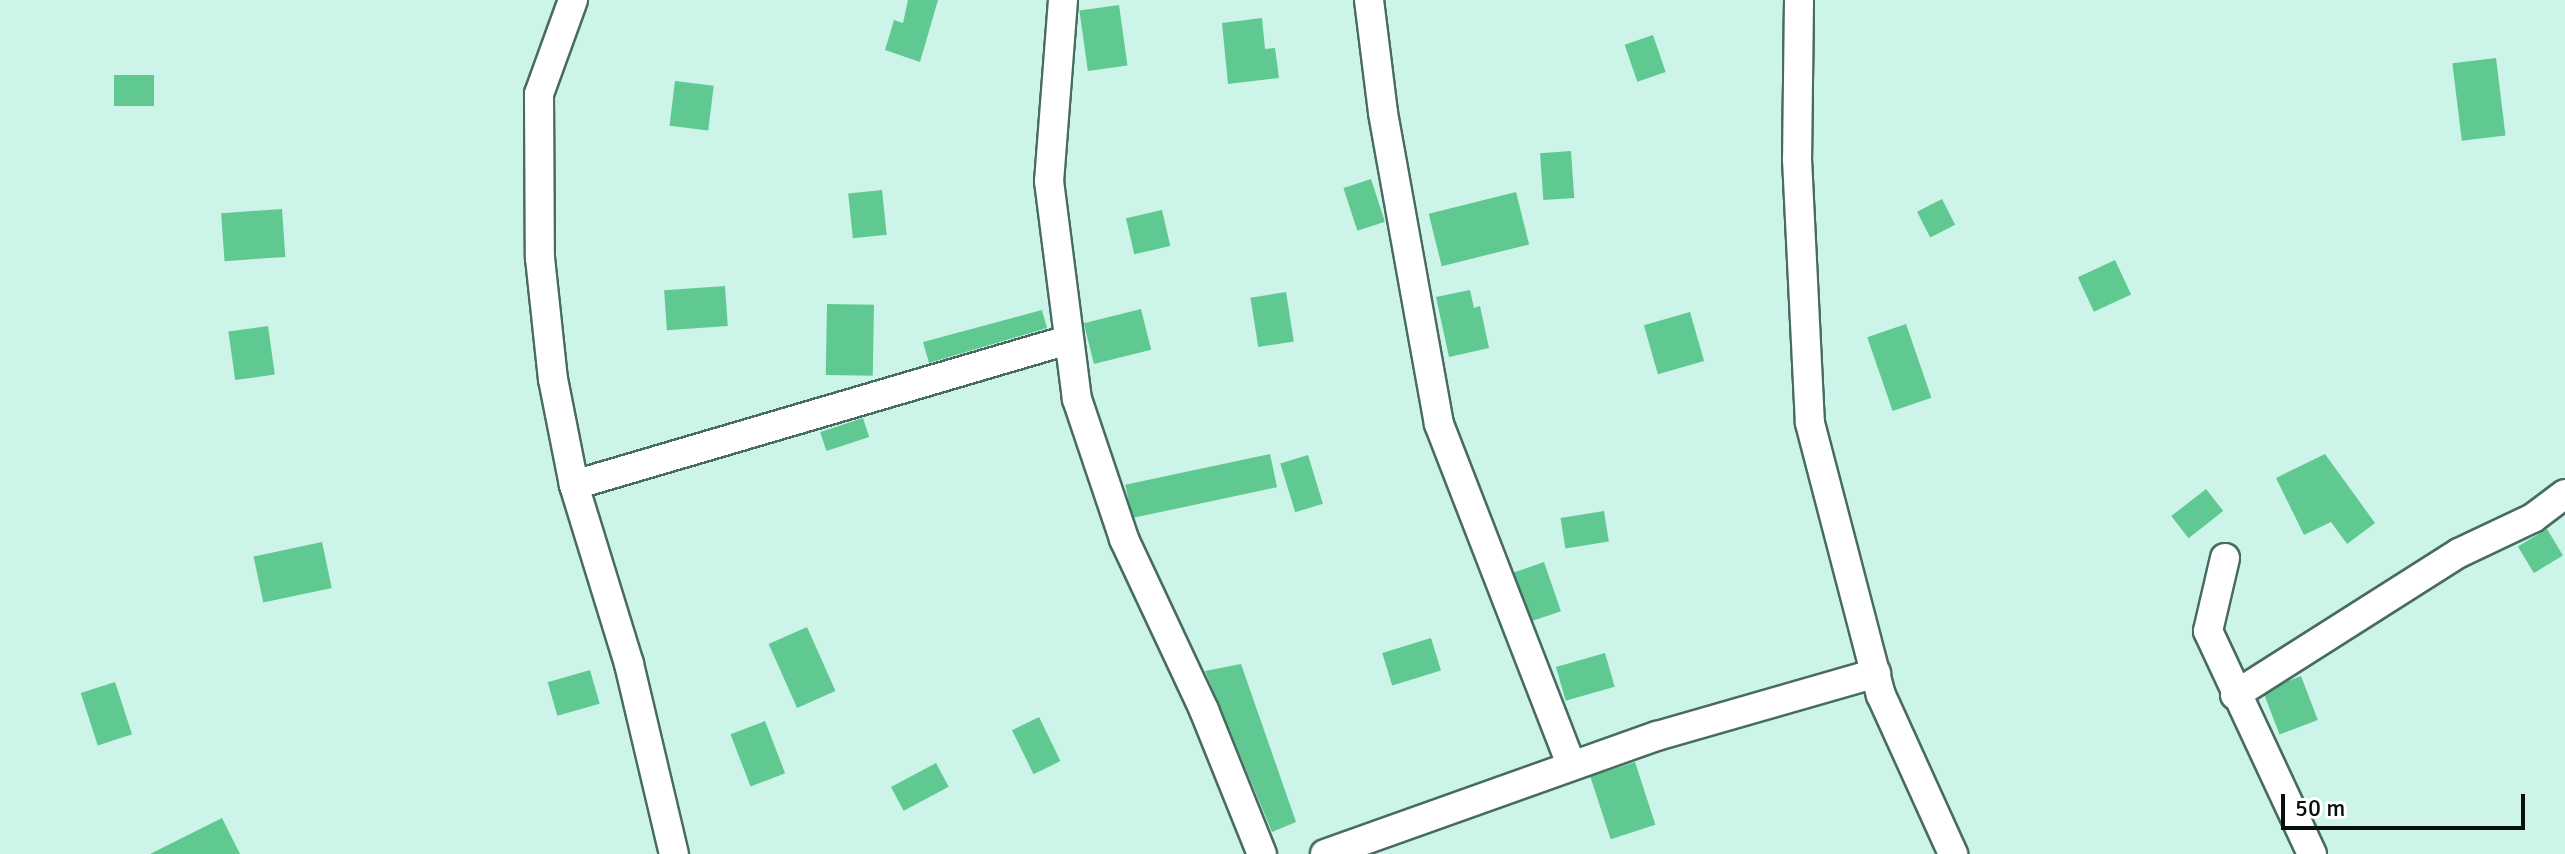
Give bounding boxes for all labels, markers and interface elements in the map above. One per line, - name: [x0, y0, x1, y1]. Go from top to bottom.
- scale bar: [2285, 778, 2529, 828]
- text: 50 m: [2295, 793, 2345, 823]

